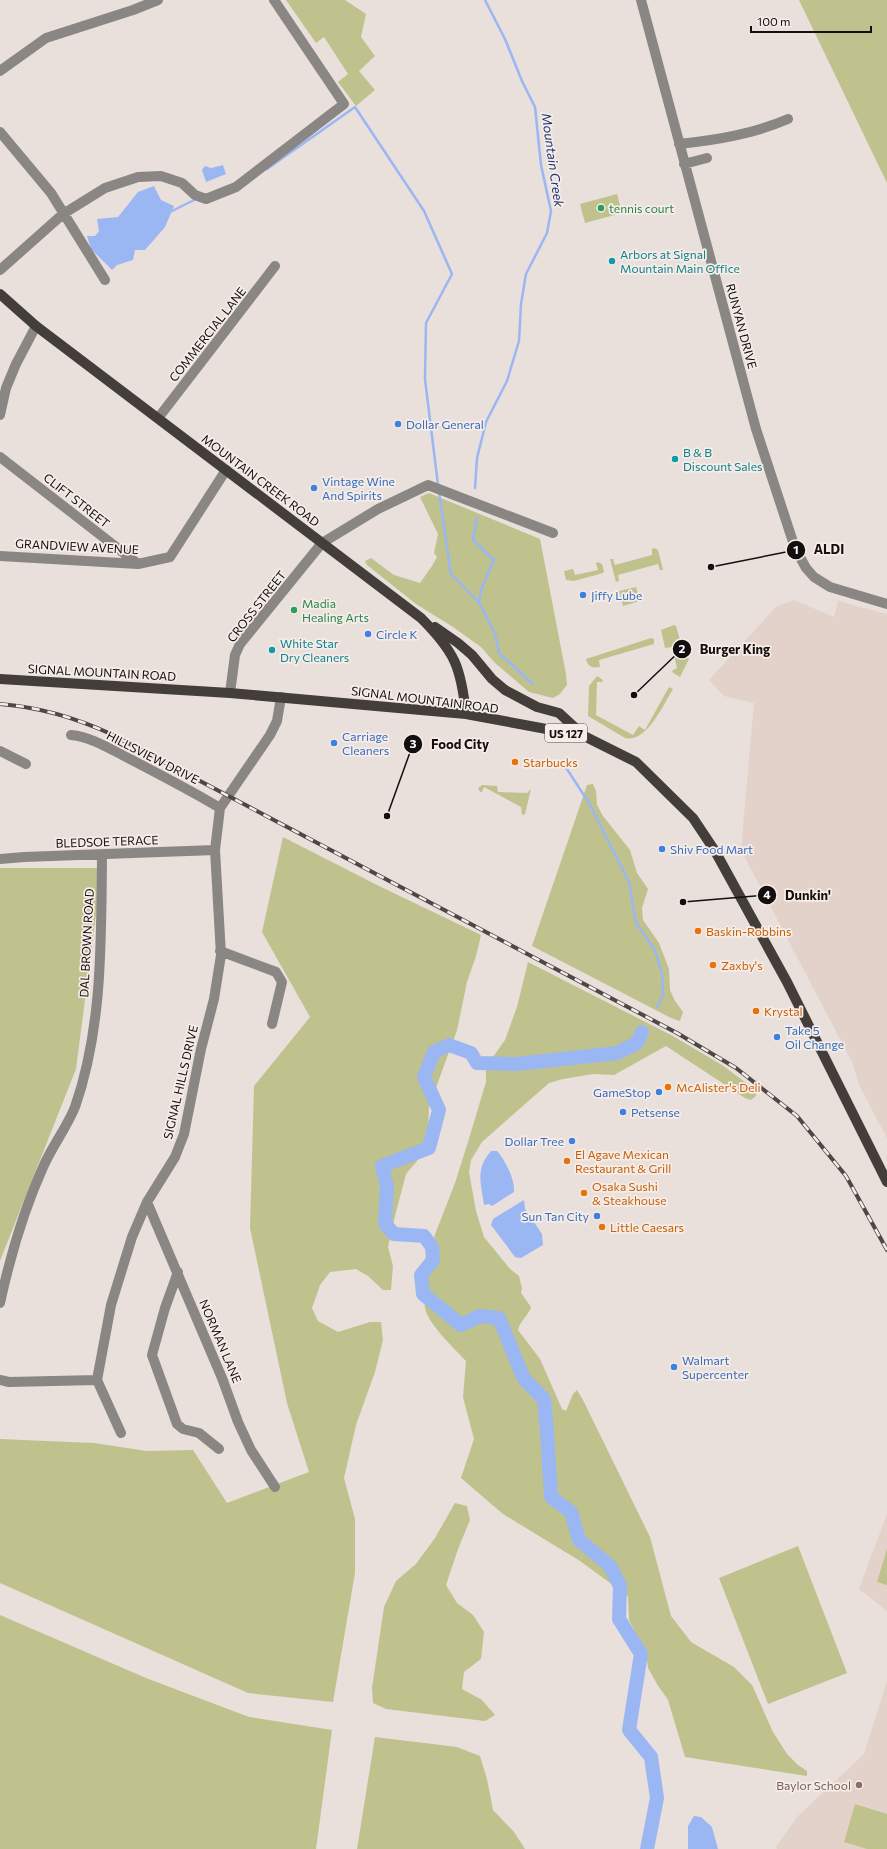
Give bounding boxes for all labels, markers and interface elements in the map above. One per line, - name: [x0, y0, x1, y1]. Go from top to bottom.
- scale bar: [751, 8, 871, 34]
- text: 100 m: [757, 14, 791, 28]
- water label: Mountain Creek: [538, 112, 568, 209]
- place label: tennis court: [609, 201, 674, 215]
- marker: tennis court: [596, 203, 606, 213]
- place label: Arbors at Signal Mountain Main Office: [620, 247, 740, 275]
- marker: Arbors at Signal Mountain Main Office: [607, 256, 617, 266]
- street label: RUNYAN DRIVE: [724, 282, 760, 370]
- street label: COMMERCIAL LANE: [166, 284, 248, 384]
- place label: Dollar General: [406, 417, 484, 431]
- marker: Dollar General: [393, 419, 403, 429]
- street label: MOUNTAIN CREEK ROAD: [199, 431, 323, 529]
- place label: B & B Discount Sales: [683, 445, 762, 473]
- marker: B & B Discount Sales: [670, 454, 680, 464]
- street label: CLIFT STREET: [41, 470, 113, 530]
- place label: Vintage Wine And Spirits: [322, 474, 395, 502]
- marker: Vintage Wine And Spirits: [309, 483, 319, 493]
- street label: GRANDVIEW AVENUE: [15, 536, 139, 556]
- callout: ALDI: [786, 537, 853, 562]
- text: ALDI: [814, 541, 844, 557]
- text: 1: [793, 542, 799, 556]
- street label: CROSS STREET: [224, 567, 288, 645]
- place label: Jiffy Lube: [591, 588, 642, 603]
- marker: Jiffy Lube: [578, 590, 588, 600]
- place label: Madia Healing Arts: [302, 596, 369, 624]
- marker: Madia Healing Arts: [289, 605, 299, 615]
- place label: Circle K: [376, 627, 418, 641]
- marker: Circle K: [363, 629, 373, 639]
- place label: White Star Dry Cleaners: [280, 636, 349, 664]
- callout: Burger King: [672, 637, 778, 662]
- text: 2: [679, 641, 686, 655]
- text: Burger King: [700, 641, 770, 657]
- marker: White Star Dry Cleaners: [267, 645, 277, 655]
- street label: SIGNAL MOUNTAIN ROAD: [27, 661, 177, 683]
- street label: SIGNAL MOUNTAIN ROAD: [350, 683, 500, 715]
- road number: US 127: [545, 724, 587, 742]
- street label: HILLSVIEW DRIVE: [104, 728, 202, 786]
- place label: Carriage Cleaners: [342, 729, 389, 757]
- callout: Food City: [403, 732, 497, 757]
- text: 3: [410, 736, 417, 750]
- text: Food City: [431, 736, 489, 752]
- marker: Carriage Cleaners: [329, 738, 339, 748]
- place label: Starbucks: [523, 755, 578, 769]
- marker: Starbucks: [510, 757, 520, 767]
- street label: BLEDSOE TERACE: [55, 832, 159, 850]
- place label: Shiv Food Mart: [670, 842, 753, 856]
- marker: Shiv Food Mart: [657, 844, 667, 854]
- callout: Dunkin': [757, 883, 839, 908]
- text: 4: [763, 887, 771, 901]
- text: Dunkin': [785, 887, 831, 903]
- street label: DAL BROWN ROAD: [76, 888, 96, 998]
- place label: Baskin-Robbins: [706, 924, 791, 938]
- marker: Baskin-Robbins: [693, 926, 703, 936]
- place label: Zaxby's: [721, 958, 763, 972]
- marker: Zaxby's: [708, 960, 718, 970]
- place label: Krystal: [764, 1004, 803, 1018]
- marker: Krystal: [751, 1006, 761, 1016]
- place label: Take 5 Oil Change: [785, 1023, 844, 1051]
- street label: SIGNAL HILLS DRIVE: [160, 1024, 200, 1140]
- marker: Take 5 Oil Change: [772, 1032, 782, 1042]
- place label: McAlister's Deli: [676, 1080, 761, 1094]
- marker: McAlister's Deli: [663, 1082, 673, 1092]
- place label: GameStop: [593, 1085, 651, 1099]
- marker: GameStop: [654, 1087, 664, 1097]
- place label: Petsense: [631, 1105, 680, 1119]
- marker: Petsense: [618, 1107, 628, 1117]
- place label: Dollar Tree: [505, 1134, 564, 1148]
- marker: Dollar Tree: [567, 1136, 577, 1146]
- place label: El Agave Mexican Restaurant & Grill: [575, 1147, 671, 1175]
- marker: El Agave Mexican Restaurant & Grill: [562, 1156, 572, 1166]
- place label: Osaka Sushi & Steakhouse: [592, 1179, 667, 1207]
- marker: Osaka Sushi & Steakhouse: [579, 1188, 589, 1198]
- place label: Sun Tan City: [522, 1209, 589, 1223]
- marker: Sun Tan City: [592, 1211, 602, 1221]
- place label: Little Caesars: [610, 1220, 684, 1234]
- marker: Little Caesars: [597, 1222, 607, 1232]
- street label: NORMAN LANE: [197, 1297, 245, 1385]
- place label: Walmart Supercenter: [682, 1353, 749, 1381]
- marker: Walmart Supercenter: [669, 1362, 679, 1372]
- place label: Baylor School: [776, 1778, 851, 1792]
- marker: Baylor School: [854, 1780, 864, 1790]

